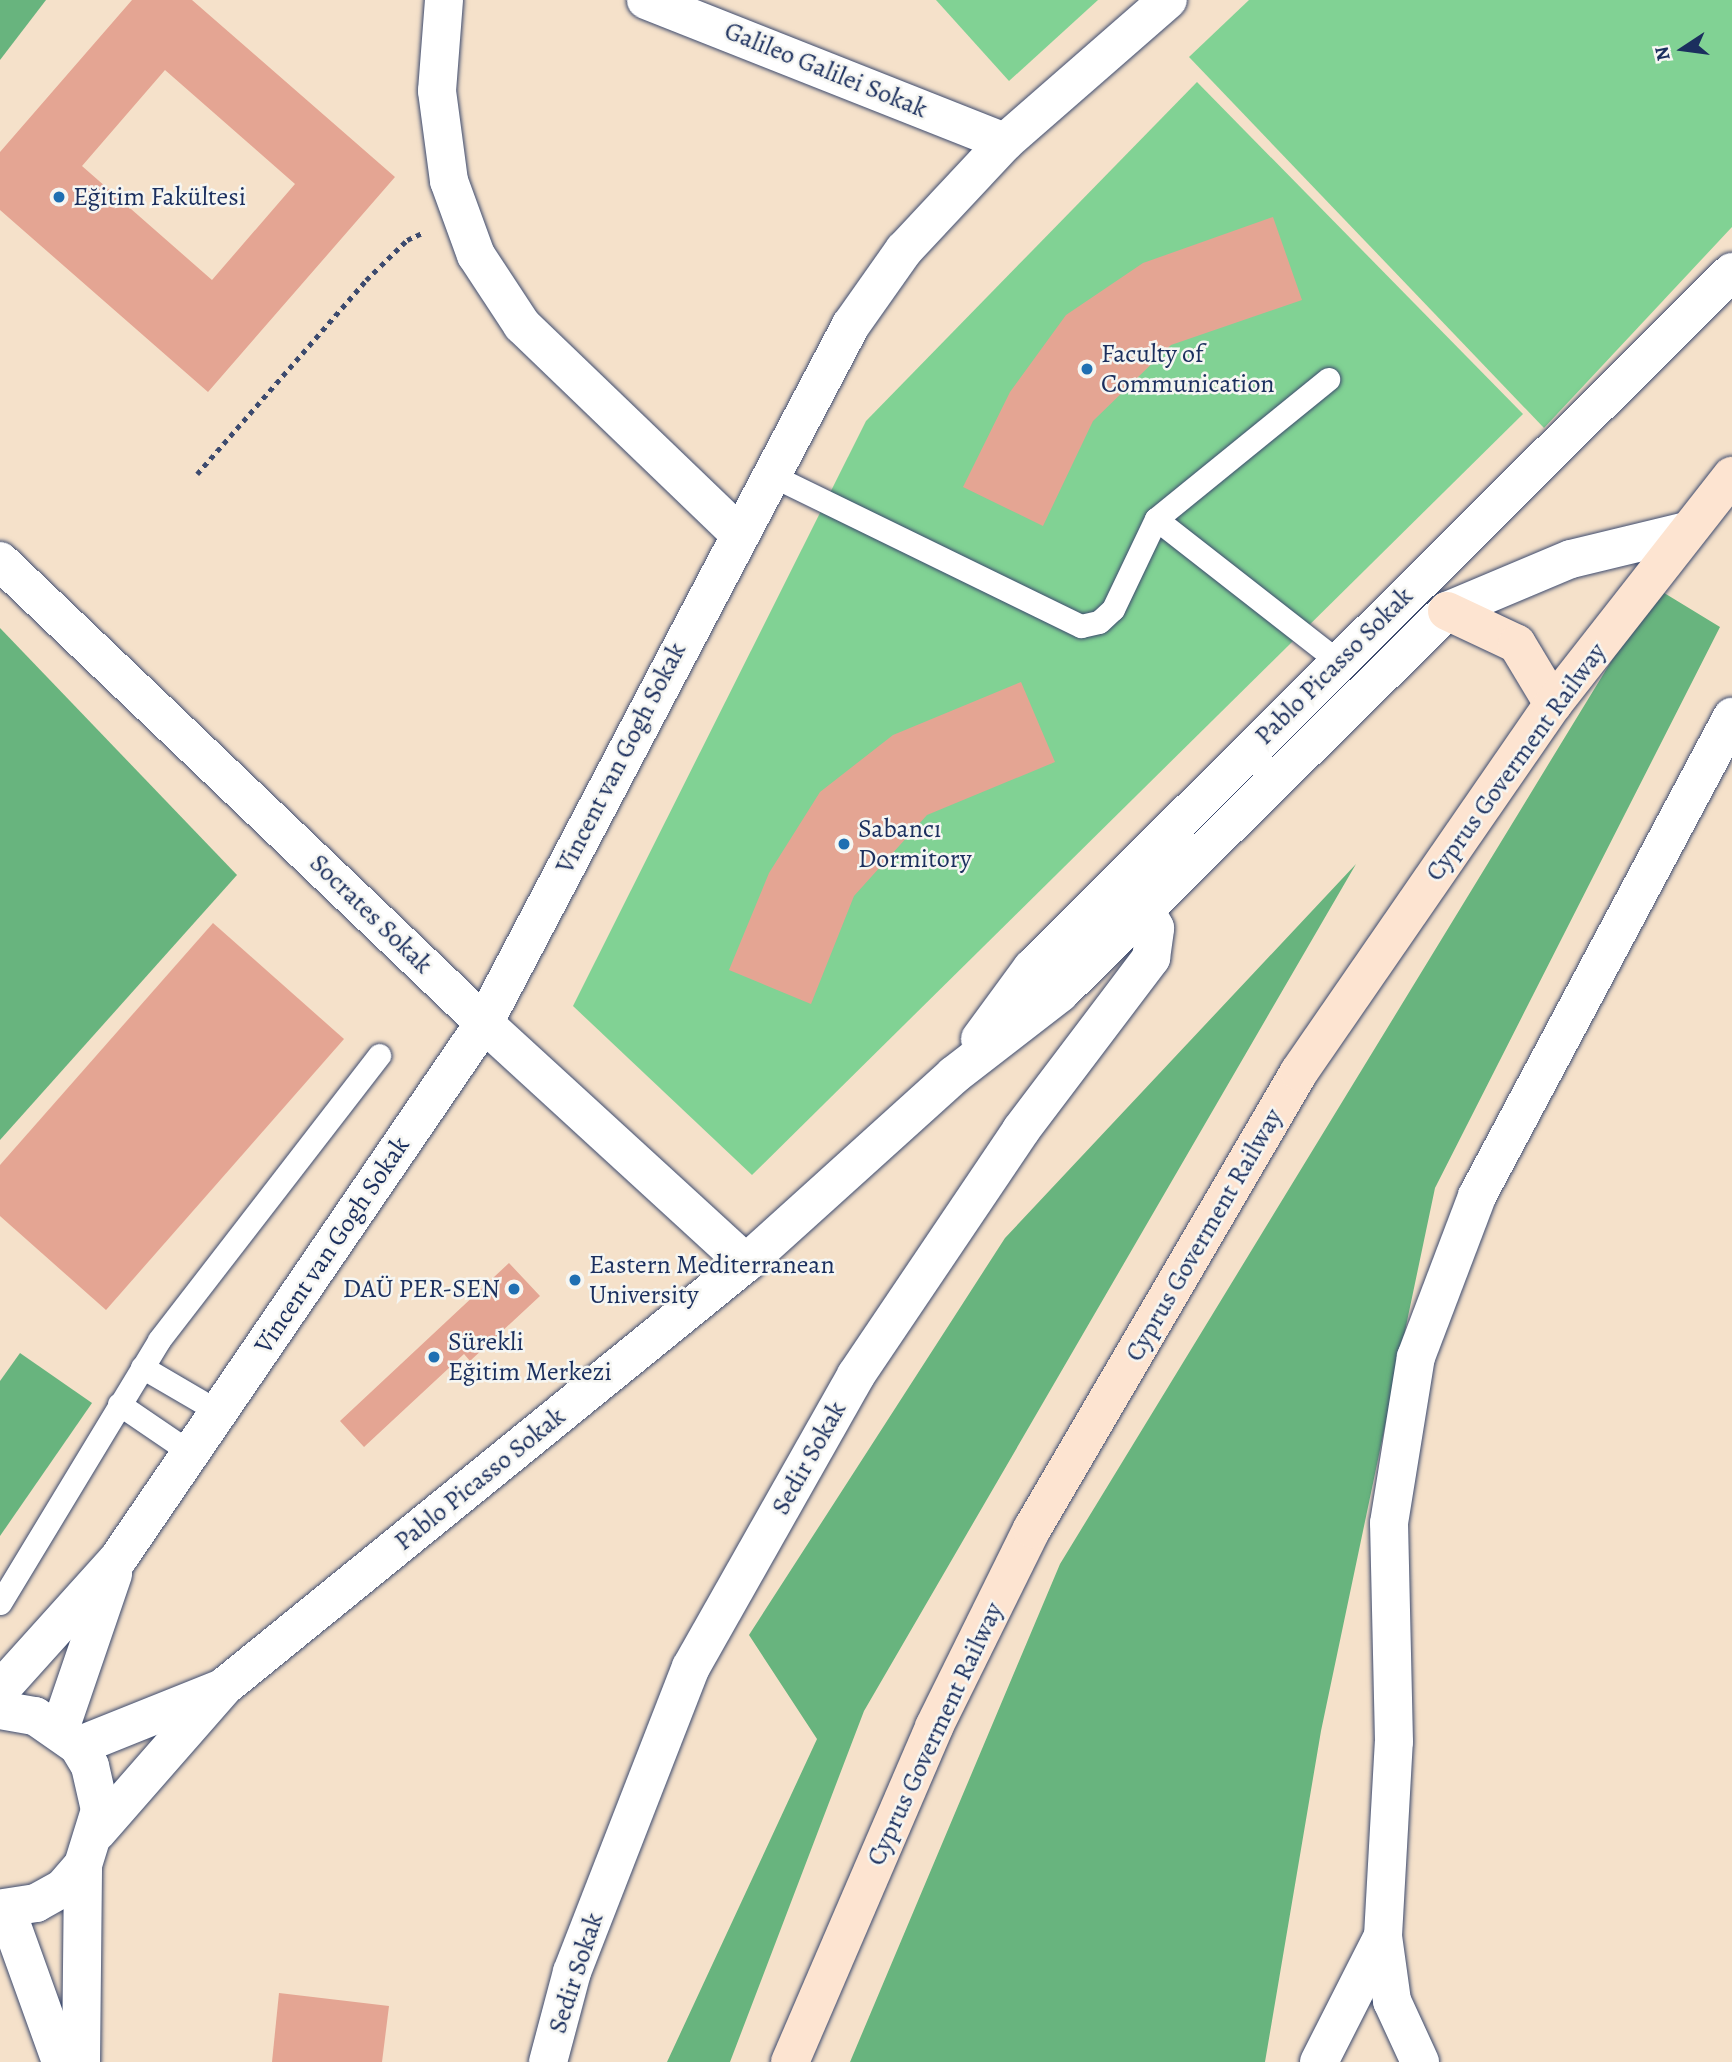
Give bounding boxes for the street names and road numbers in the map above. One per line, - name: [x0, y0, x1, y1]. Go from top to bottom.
- street label: Galileo Galilei Sokak: [720, 15, 932, 125]
- street label: Pablo Picasso Sokak: [1249, 581, 1419, 751]
- street label: Vincent van Gogh Sokak: [549, 637, 693, 879]
- street label: Cyprus Goverment Railway: [1419, 637, 1613, 887]
- street label: Socrates Sokak: [303, 848, 439, 980]
- street label: Cyprus Goverment Railway: [1119, 1103, 1289, 1367]
- street label: Vincent van Gogh Sokak: [248, 1131, 416, 1359]
- street label: Sedir Sokak: [765, 1396, 853, 1520]
- street label: Pablo Picasso Sokak: [388, 1401, 572, 1557]
- street label: Cyprus Goverment Railway: [860, 1598, 1010, 1870]
- street label: Sedir Sokak: [542, 1909, 610, 2037]

